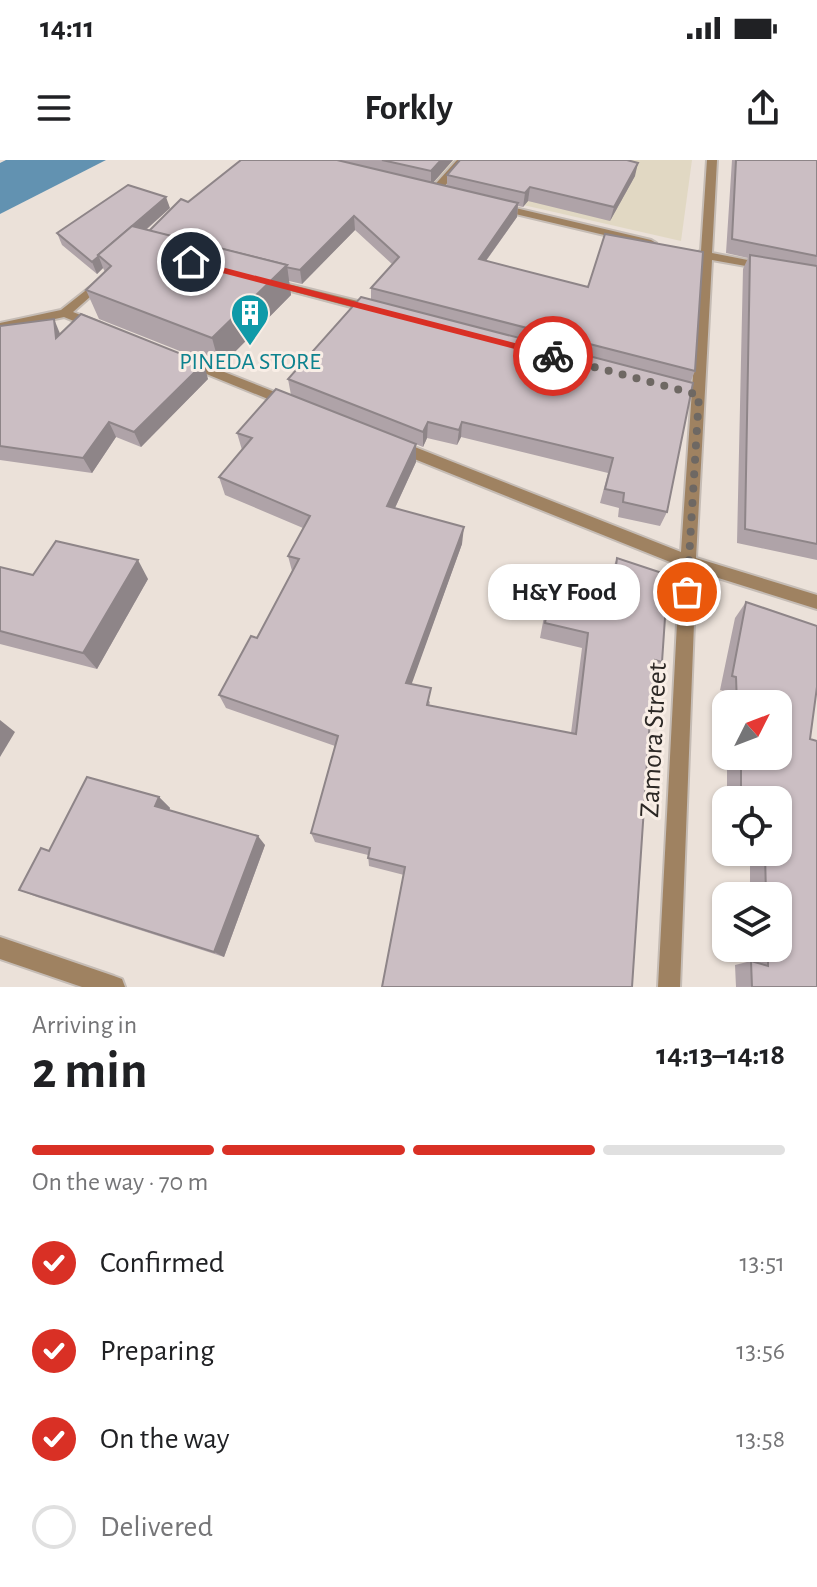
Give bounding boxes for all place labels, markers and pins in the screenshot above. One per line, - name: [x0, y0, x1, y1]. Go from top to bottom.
- pin: [157, 228, 225, 296]
- building icon: PINEDA STORE: [229, 292, 271, 347]
- place label: PINEDA STORE: [179, 350, 321, 374]
- pin: [653, 558, 721, 626]
- callout: H&Y Food: [487, 564, 639, 620]

